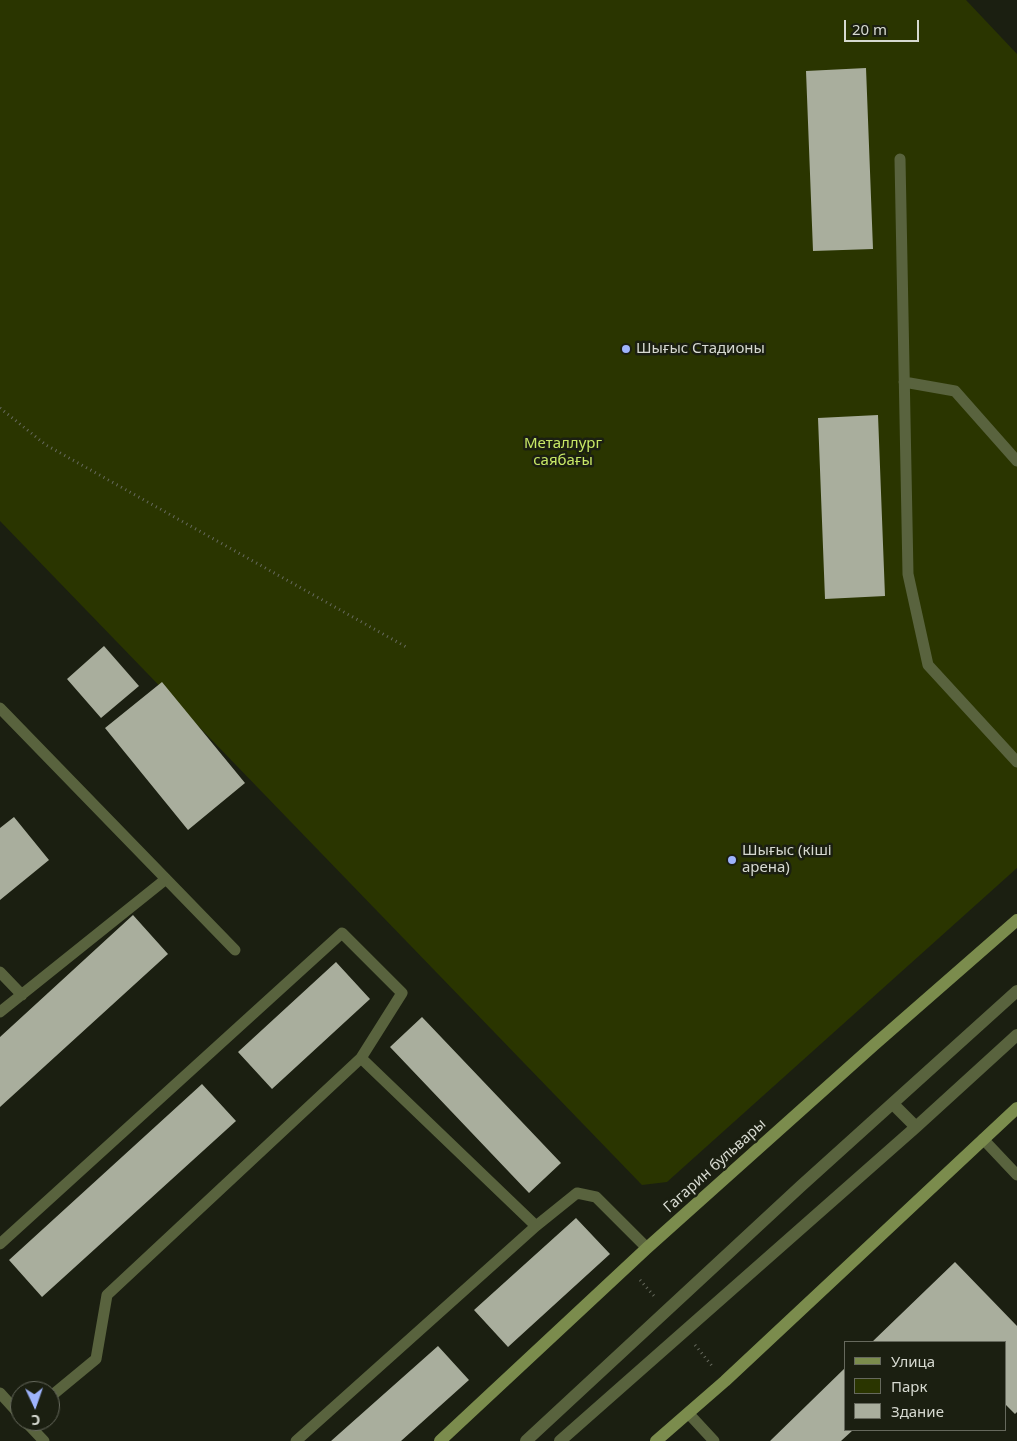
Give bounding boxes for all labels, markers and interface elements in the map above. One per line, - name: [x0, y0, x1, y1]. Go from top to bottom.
- scale bar: [847, 10, 922, 42]
- text: 20 m: [852, 19, 887, 39]
- place label: Шығыс Стадионы: [636, 340, 765, 358]
- marker: Шығыс Стадионы: [620, 343, 632, 355]
- park label: Металлург саябағы: [524, 435, 602, 470]
- place label: Шығыс (кіші арена): [742, 842, 832, 877]
- marker: Шығыс (кіші арена): [726, 854, 738, 866]
- street label: Гагарин бульвары: [660, 1115, 770, 1217]
- legend: [844, 1341, 1007, 1431]
- text: Улица: [891, 1351, 935, 1371]
- text: Парк: [891, 1376, 927, 1396]
- north arrow: [10, 1381, 60, 1431]
- text: Здание: [891, 1401, 944, 1421]
- text: С: [31, 1411, 41, 1430]

